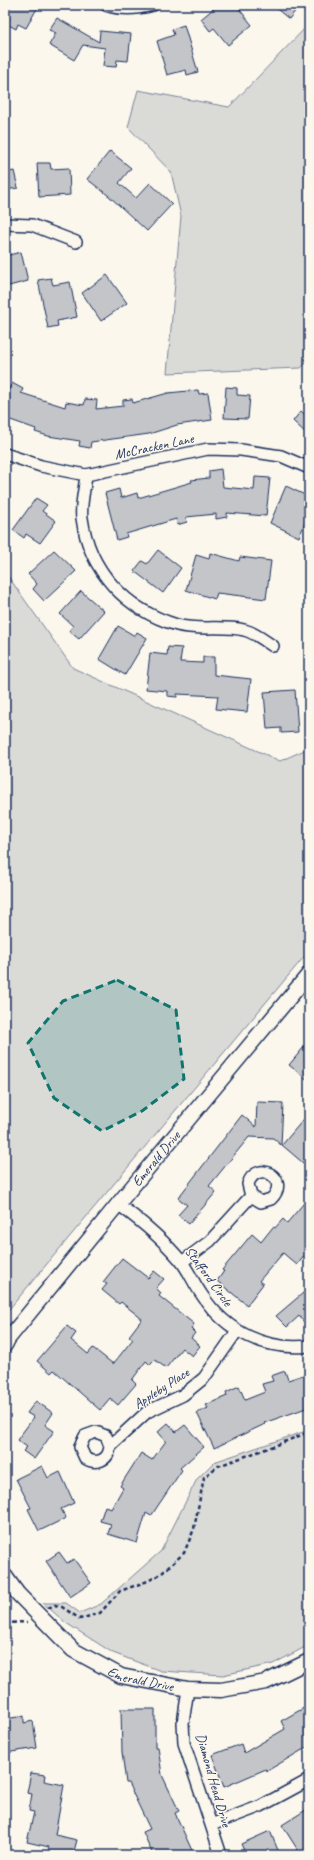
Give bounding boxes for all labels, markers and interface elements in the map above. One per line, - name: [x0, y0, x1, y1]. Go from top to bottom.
- street label: McCracken Lane: [113, 430, 196, 463]
- street label: Emerald Drive: [128, 1127, 185, 1190]
- street label: Stafford Circle: [181, 1243, 237, 1311]
- street label: Appleby Place: [130, 1363, 193, 1413]
- street label: Emerald Drive: [105, 1662, 176, 1695]
- street label: Diamond Head Drive: [192, 1731, 235, 1830]

